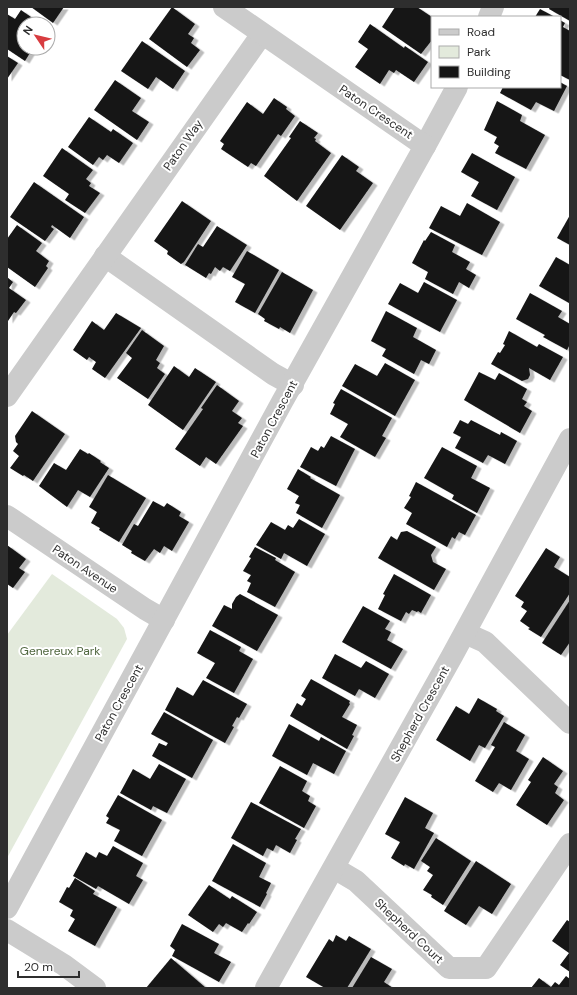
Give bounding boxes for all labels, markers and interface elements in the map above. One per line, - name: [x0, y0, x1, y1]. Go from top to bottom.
- north arrow: [16, 16, 56, 56]
- legend: [431, 16, 561, 88]
- text: N: [20, 23, 36, 38]
- text: Road: [467, 24, 495, 40]
- text: Park: [467, 44, 491, 60]
- text: Building: [467, 64, 511, 80]
- street label: Paton Crescent: [336, 81, 416, 143]
- street label: Paton Way: [160, 116, 207, 174]
- street label: Paton Crescent: [247, 377, 301, 461]
- street label: Paton Avenue: [49, 541, 121, 597]
- park label: Genereux Park: [20, 643, 100, 659]
- street label: Paton Crescent: [91, 661, 147, 744]
- street label: Shepherd Crescent: [387, 663, 453, 765]
- street label: Shepherd Court: [371, 895, 447, 967]
- scale bar: [18, 953, 79, 979]
- text: 20 m: [24, 959, 53, 975]

